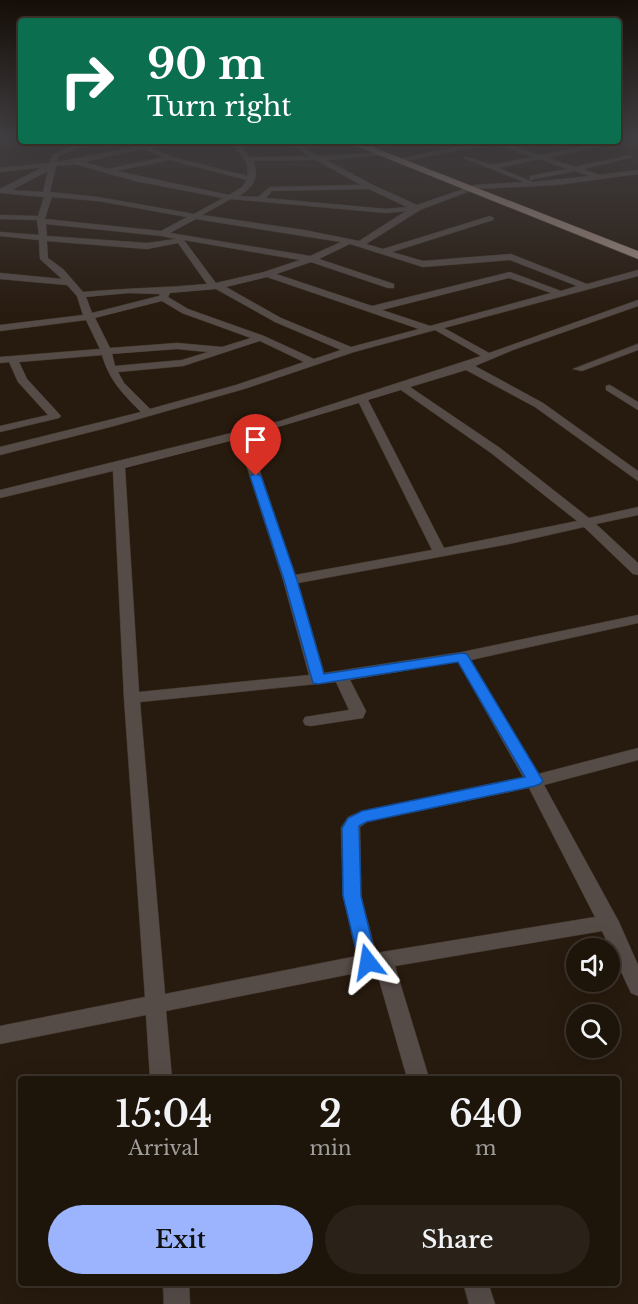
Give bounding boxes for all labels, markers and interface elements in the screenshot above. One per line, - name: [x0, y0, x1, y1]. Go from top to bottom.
- text: 90 m: [147, 38, 265, 90]
- icon: right: [48, 42, 126, 120]
- text: Turn right: [147, 90, 291, 123]
- pin: [230, 414, 281, 476]
- icon: arrive: [239, 423, 272, 456]
- position arrow: [336, 930, 400, 994]
- map controls: [566, 938, 620, 1058]
- button: sound: [566, 938, 620, 992]
- button: search: [566, 1004, 620, 1058]
- text: 15:04: [115, 1092, 212, 1137]
- text: 2: [319, 1092, 342, 1137]
- text: 640: [449, 1092, 523, 1137]
- text: Arrival: [128, 1136, 199, 1160]
- text: min: [310, 1136, 352, 1160]
- text: m: [475, 1136, 497, 1160]
- button: Exit: [48, 1205, 313, 1274]
- button: Share: [325, 1205, 590, 1274]

